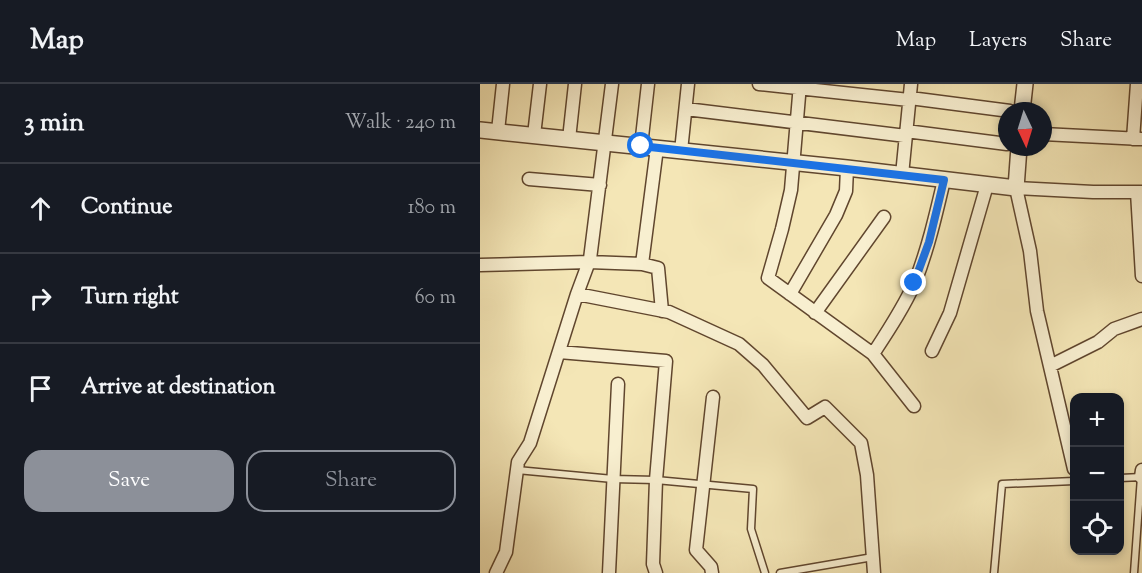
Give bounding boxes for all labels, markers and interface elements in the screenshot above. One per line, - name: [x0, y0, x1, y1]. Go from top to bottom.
- text: Map: [30, 21, 84, 61]
- text: Map: [896, 26, 936, 56]
- text: Layers: [969, 26, 1027, 56]
- text: Share: [1060, 26, 1112, 56]
- north arrow: [998, 102, 1052, 156]
- text: 3 min: [24, 105, 84, 142]
- text: Walk · 240 m: [345, 109, 456, 138]
- route start: [627, 132, 653, 158]
- icon: ahead: [24, 192, 57, 225]
- text: Continue: [81, 192, 172, 224]
- text: 180 m: [408, 194, 456, 223]
- route end: [900, 269, 926, 295]
- icon: right: [24, 282, 57, 315]
- text: Turn right: [81, 282, 178, 314]
- text: 60 m: [415, 284, 456, 313]
- icon: arrive: [24, 372, 57, 405]
- text: Arrive at destination: [81, 372, 276, 404]
- map controls: [1070, 393, 1124, 555]
- button: +: [1070, 393, 1124, 447]
- button: −: [1070, 447, 1124, 501]
- button: Save: [24, 450, 234, 512]
- button: Share: [246, 450, 456, 512]
- button: locate: [1070, 501, 1124, 555]

